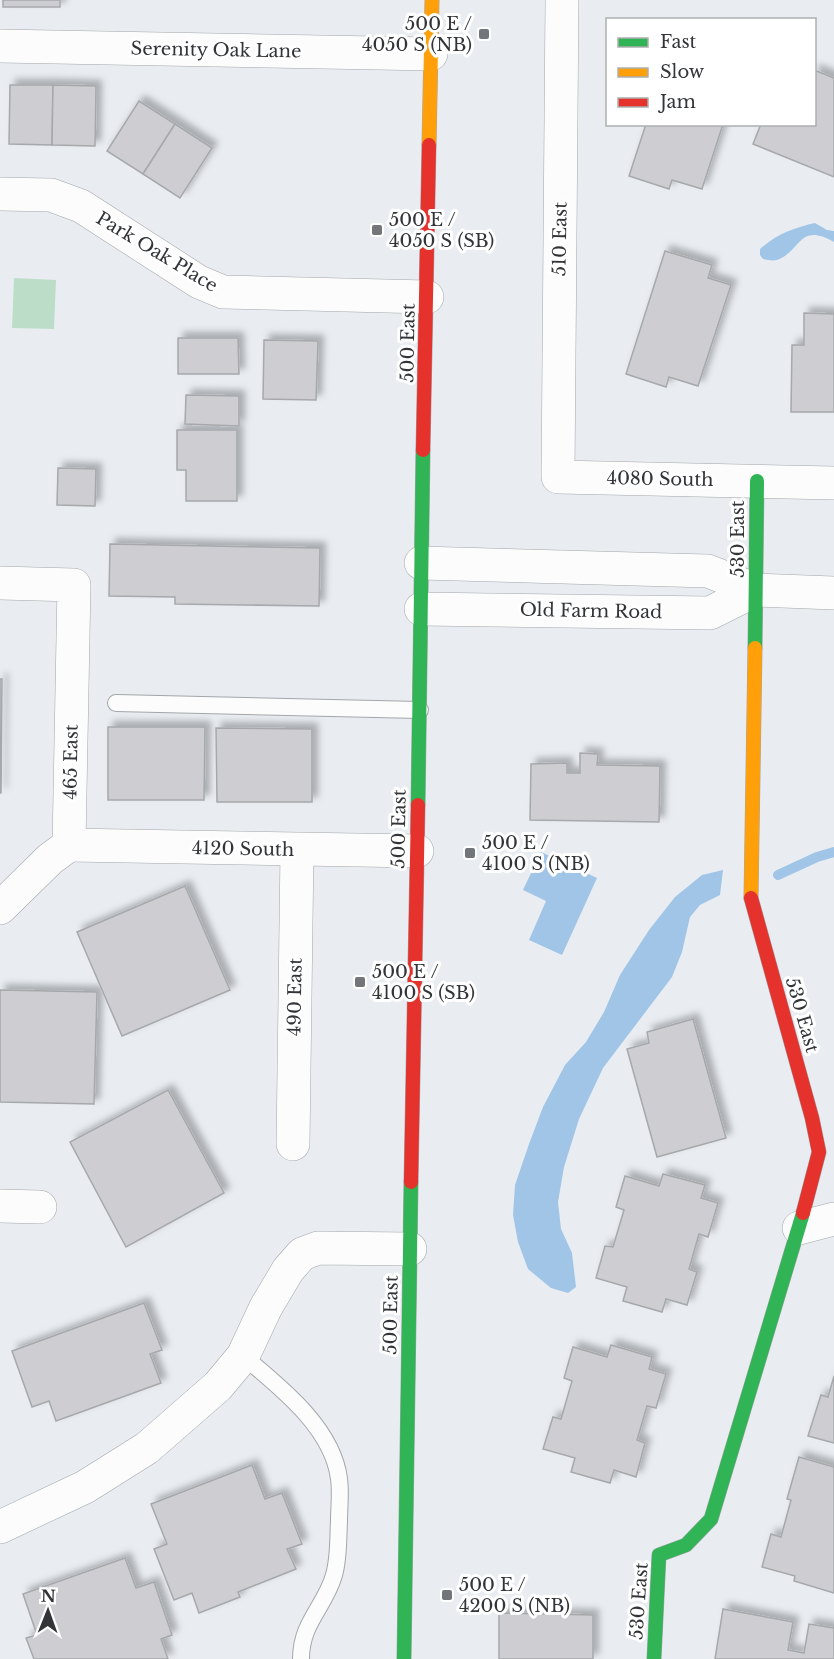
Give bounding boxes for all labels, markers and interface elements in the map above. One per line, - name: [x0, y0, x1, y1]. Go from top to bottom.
- place label: 500 E / 4050 S (NB): [362, 13, 472, 56]
- legend: [606, 18, 816, 126]
- marker: 500 E / 4050 S (NB): [477, 27, 491, 41]
- text: Fast: [660, 31, 697, 53]
- street label: Serenity Oak Lane: [130, 38, 302, 62]
- text: Slow: [660, 61, 705, 83]
- text: Jam: [658, 91, 696, 113]
- street label: 510 East: [548, 201, 572, 276]
- street label: Park Oak Place: [92, 207, 222, 297]
- place label: 500 E / 4050 S (SB): [389, 209, 494, 252]
- marker: 500 E / 4050 S (SB): [370, 223, 384, 237]
- street label: 500 East: [396, 303, 420, 383]
- street label: 4080 South: [606, 467, 714, 491]
- street label: 530 East: [727, 500, 749, 578]
- street label: Old Farm Road: [520, 599, 662, 623]
- street label: 465 East: [59, 724, 83, 800]
- street label: 500 East: [387, 789, 411, 869]
- place label: 500 E / 4100 S (NB): [482, 832, 590, 875]
- street label: 4120 South: [192, 837, 294, 861]
- marker: 500 E / 4100 S (NB): [463, 846, 477, 860]
- street label: 490 East: [283, 958, 307, 1036]
- place label: 500 E / 4100 S (SB): [372, 961, 475, 1004]
- marker: 500 E / 4100 S (SB): [353, 975, 367, 989]
- street label: 530 East: [781, 975, 823, 1055]
- street label: 500 East: [379, 1275, 403, 1355]
- street label: 530 East: [625, 1561, 653, 1640]
- place label: 500 E / 4200 S (NB): [459, 1574, 570, 1617]
- north arrow: [18, 1581, 78, 1641]
- text: N: [41, 1586, 56, 1606]
- marker: 500 E / 4200 S (NB): [440, 1588, 454, 1602]

